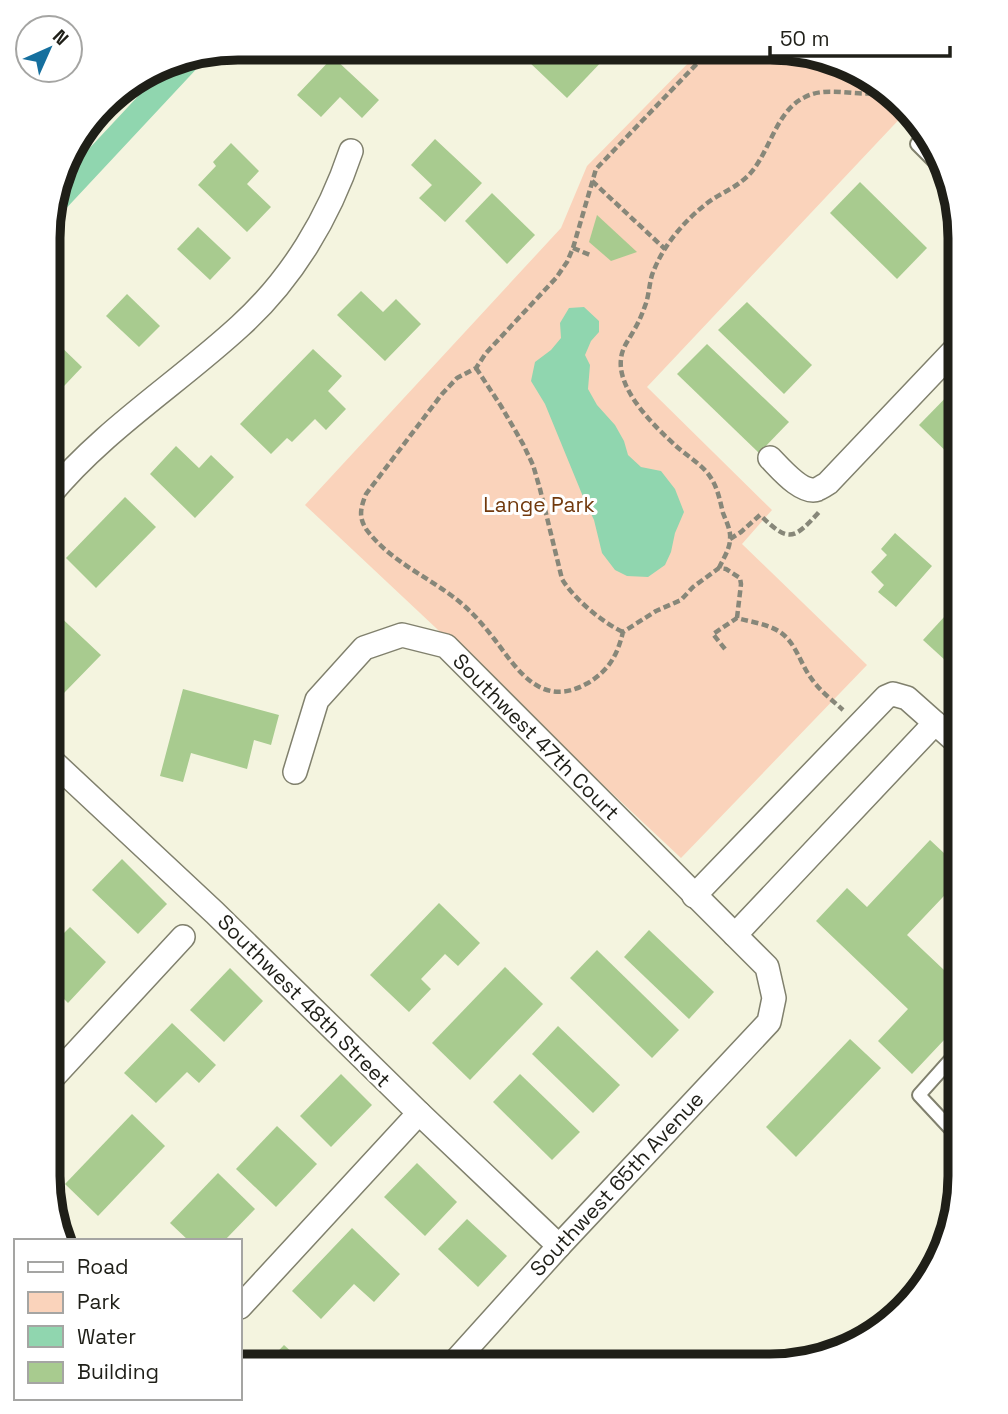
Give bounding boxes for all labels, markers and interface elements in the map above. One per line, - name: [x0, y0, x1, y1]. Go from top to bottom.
- north arrow: [14, 14, 84, 84]
- scale bar: [770, 14, 950, 58]
- text: N: [47, 24, 74, 51]
- text: 50 m: [780, 25, 830, 52]
- park label: Lange Park: [483, 491, 595, 518]
- street label: Southwest 47th Court: [447, 647, 626, 826]
- street label: Southwest 48th Street: [212, 908, 397, 1093]
- street label: Southwest 65th Avenue: [524, 1085, 709, 1282]
- legend: [14, 1239, 242, 1400]
- text: Road: [77, 1253, 129, 1280]
- text: Park: [77, 1288, 121, 1315]
- text: Water: [77, 1323, 136, 1350]
- text: Building: [77, 1358, 159, 1385]

